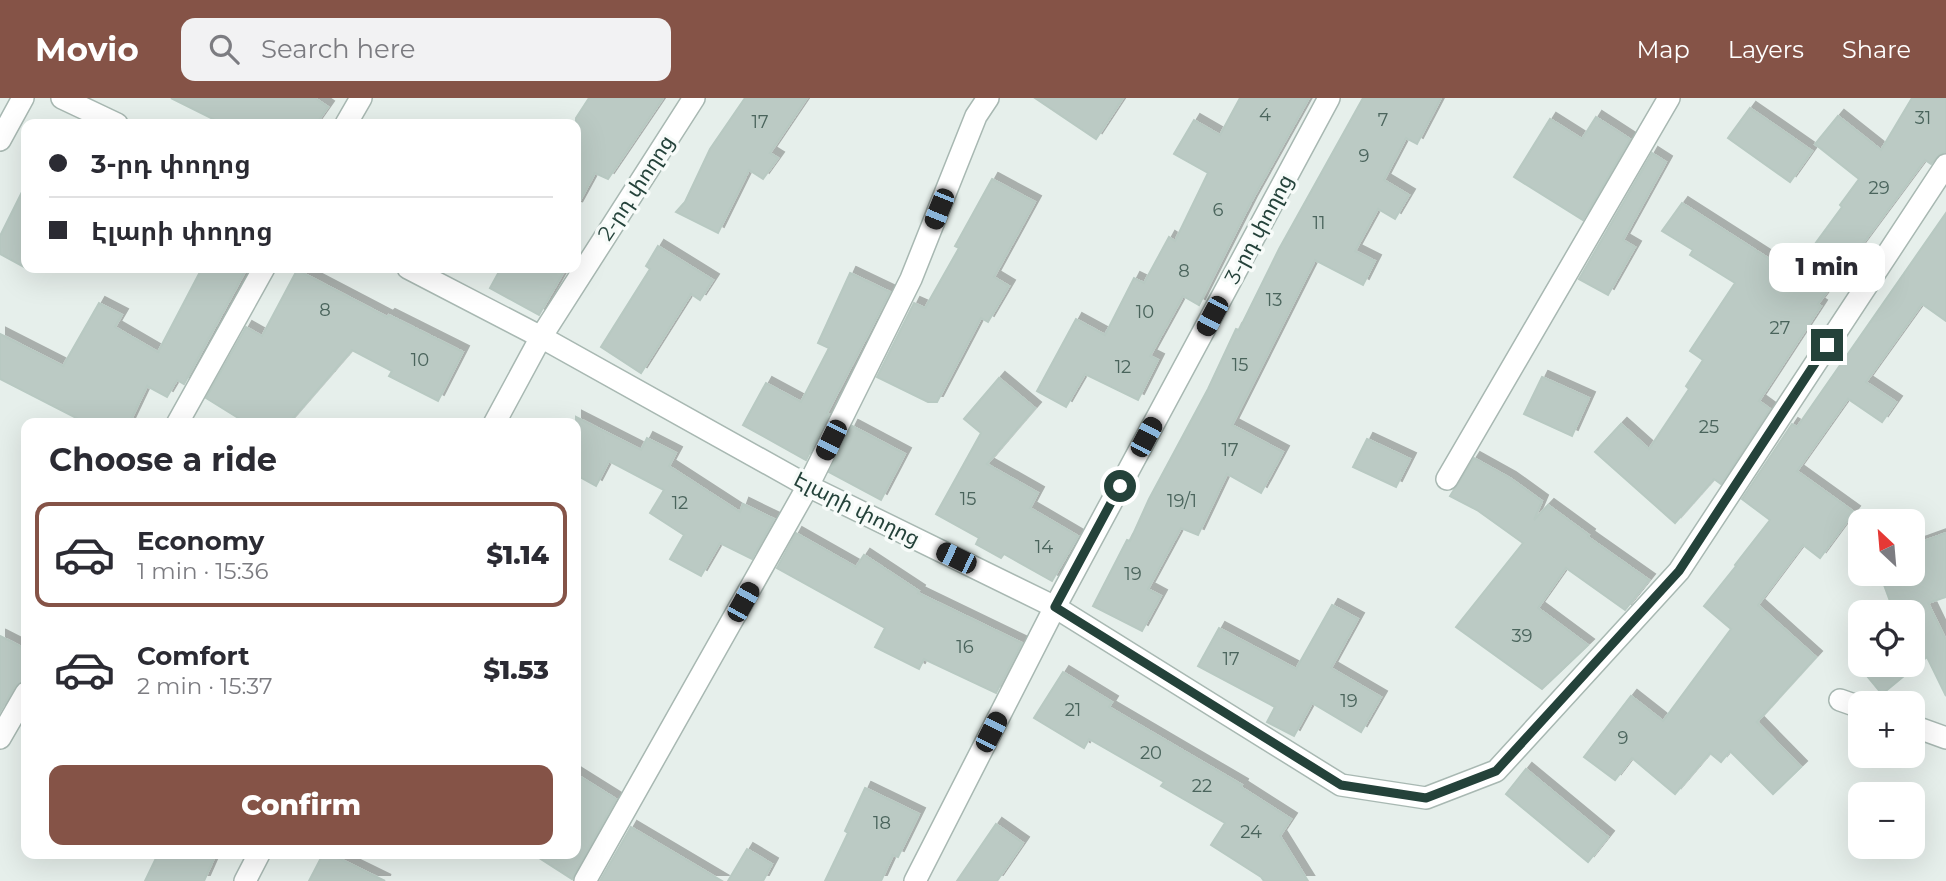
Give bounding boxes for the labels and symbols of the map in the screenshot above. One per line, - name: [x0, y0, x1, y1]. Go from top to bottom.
- house number: 4: [1259, 104, 1271, 126]
- house number: 31: [1915, 107, 1931, 129]
- house number: 7: [1378, 109, 1388, 131]
- house number: 17: [751, 111, 769, 133]
- street label: 2-րդ փողոց: [592, 130, 679, 245]
- house number: 9: [1359, 145, 1370, 167]
- street label: 3-րդ փողոց: [1219, 170, 1298, 288]
- house number: 29: [1868, 177, 1890, 199]
- car: [922, 186, 957, 232]
- house number: 6: [1213, 199, 1224, 221]
- house number: 11: [1313, 212, 1326, 234]
- callout: 1 min: [1769, 244, 1885, 292]
- house number: 8: [1178, 260, 1190, 282]
- house number: 13: [1266, 289, 1282, 311]
- car: [1193, 293, 1232, 339]
- house number: 8: [319, 299, 331, 321]
- house number: 10: [1136, 301, 1154, 323]
- house number: 27: [1770, 317, 1790, 339]
- route end: [1811, 329, 1843, 361]
- house number: 10: [411, 349, 429, 371]
- house number: 15: [1232, 354, 1248, 376]
- house number: 12: [1115, 356, 1131, 378]
- car: [1127, 414, 1166, 460]
- house number: 25: [1699, 416, 1719, 438]
- car: [813, 417, 850, 463]
- house number: 17: [1221, 439, 1239, 461]
- street label: Էլարի փողոց: [790, 466, 924, 551]
- route start: [1104, 470, 1136, 502]
- house number: 15: [960, 488, 976, 510]
- house number: 19/1: [1167, 490, 1197, 512]
- house number: 12: [672, 492, 688, 514]
- north arrow: [1848, 509, 1925, 586]
- house number: 14: [1035, 536, 1053, 558]
- car: [933, 539, 980, 577]
- house number: 19: [1124, 563, 1142, 585]
- car: [724, 579, 763, 625]
- house number: 39: [1511, 625, 1533, 647]
- house number: 16: [956, 636, 974, 658]
- house number: 17: [1222, 648, 1240, 670]
- house number: 19: [1340, 690, 1358, 712]
- house number: 21: [1065, 699, 1081, 721]
- car: [973, 709, 1010, 755]
- house number: 9: [1618, 727, 1629, 749]
- house number: 20: [1140, 742, 1162, 764]
- house number: 22: [1192, 775, 1212, 797]
- house number: 18: [873, 812, 891, 834]
- house number: 24: [1240, 821, 1262, 843]

